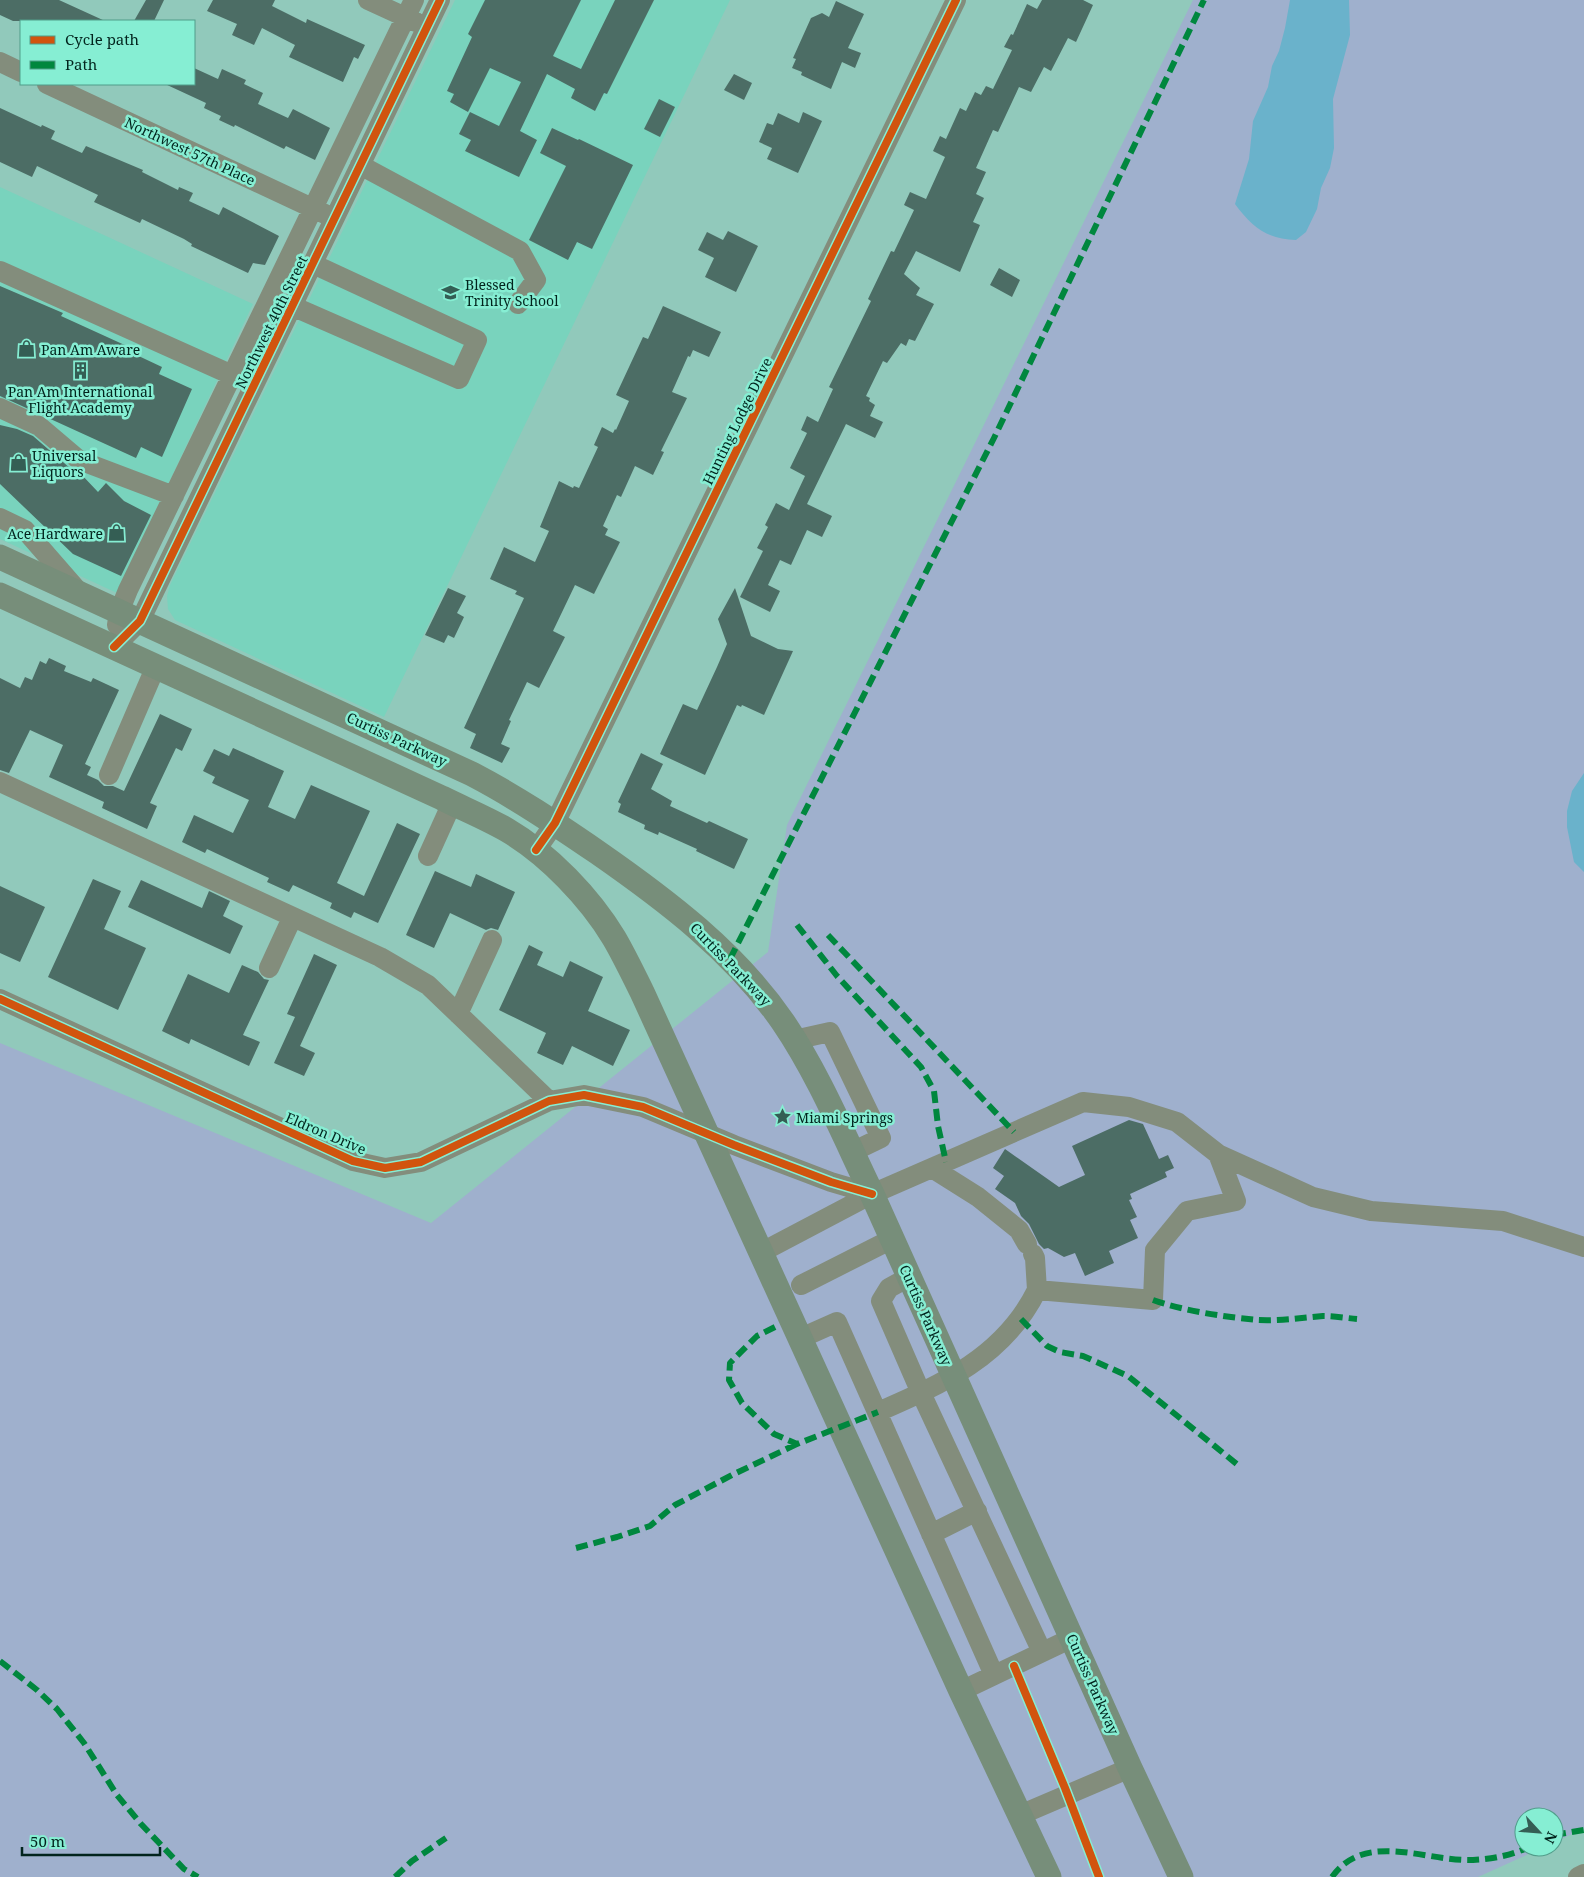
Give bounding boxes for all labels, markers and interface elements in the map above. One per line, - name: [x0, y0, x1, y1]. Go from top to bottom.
- legend: [20, 20, 195, 85]
- text: Cycle path: [65, 29, 140, 49]
- text: Path: [65, 54, 98, 74]
- street label: Northwest 57th Place: [122, 112, 258, 190]
- street label: Northwest 40th Street: [231, 252, 312, 392]
- place label: Blessed Trinity School: [465, 275, 559, 310]
- school or university icon: Blessed Trinity School: [441, 282, 461, 302]
- shop icon: Pan Am Aware: [17, 339, 37, 359]
- place label: Pan Am Aware: [41, 340, 140, 359]
- street label: Hunting Lodge Drive: [698, 354, 776, 488]
- building icon: Pan Am International Flight Academy: [70, 361, 90, 381]
- place label: Pan Am International Flight Academy: [8, 382, 153, 417]
- place label: Universal Liquors: [32, 446, 97, 481]
- shop icon: Universal Liquors: [8, 453, 28, 473]
- shop icon: Ace Hardware: [107, 523, 127, 543]
- place label: Ace Hardware: [7, 524, 103, 543]
- street label: Curtiss Parkway: [344, 707, 450, 771]
- street label: Curtiss Parkway: [686, 918, 776, 1010]
- street label: Eldron Drive: [283, 1107, 369, 1159]
- place icon: Miami Springs: [772, 1107, 792, 1127]
- place label: Miami Springs: [796, 1108, 893, 1127]
- street label: Curtiss Parkway: [895, 1262, 957, 1368]
- street label: Curtiss Parkway: [1062, 1631, 1124, 1737]
- north arrow: [1514, 1807, 1564, 1857]
- scale bar: [22, 1824, 160, 1856]
- text: N: [1540, 1829, 1562, 1847]
- text: 50 m: [30, 1831, 65, 1851]

